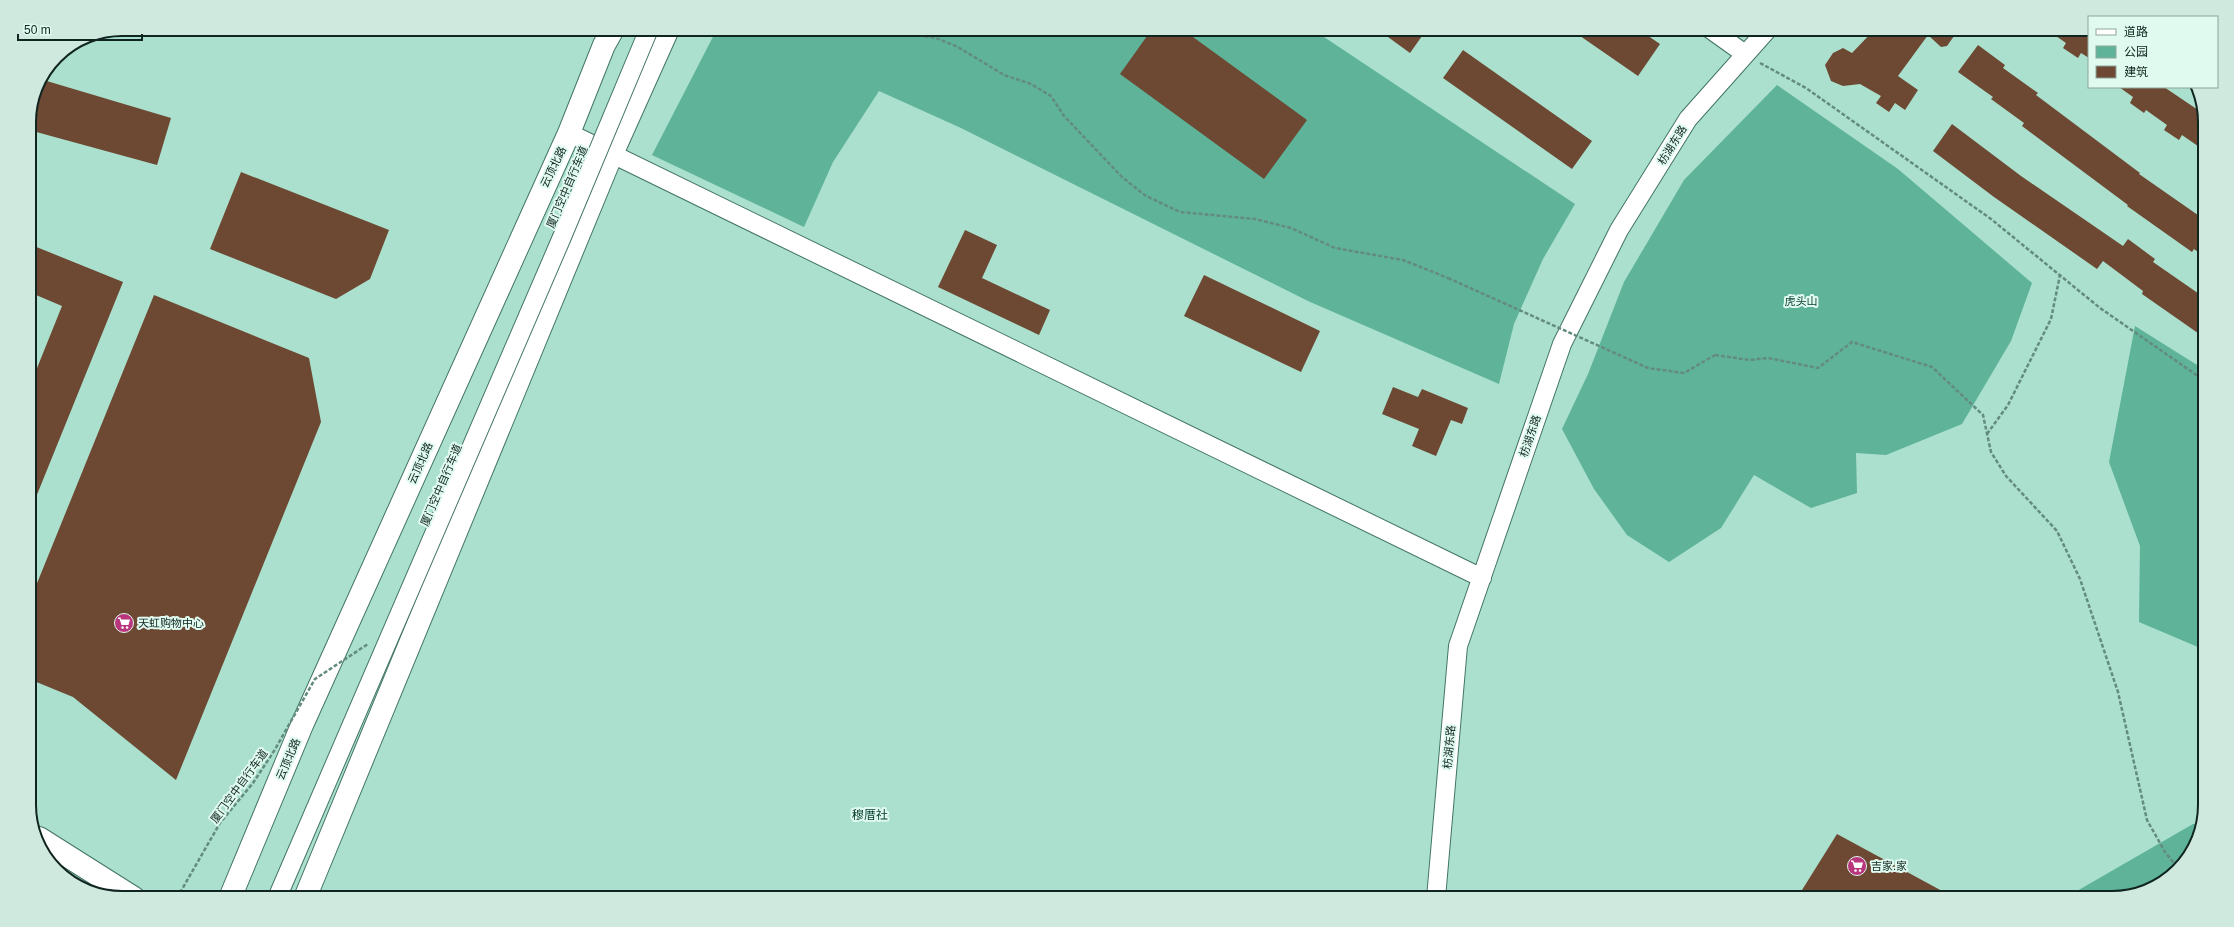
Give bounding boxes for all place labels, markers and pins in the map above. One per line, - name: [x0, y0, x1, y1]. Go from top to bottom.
- supermarket icon: 天虹购物中心: [113, 612, 135, 634]
- place label: 天虹购物中心: [138, 617, 204, 629]
- supermarket icon: 吉家.家: [1846, 855, 1868, 877]
- place label: 吉家.家: [1871, 860, 1907, 872]

